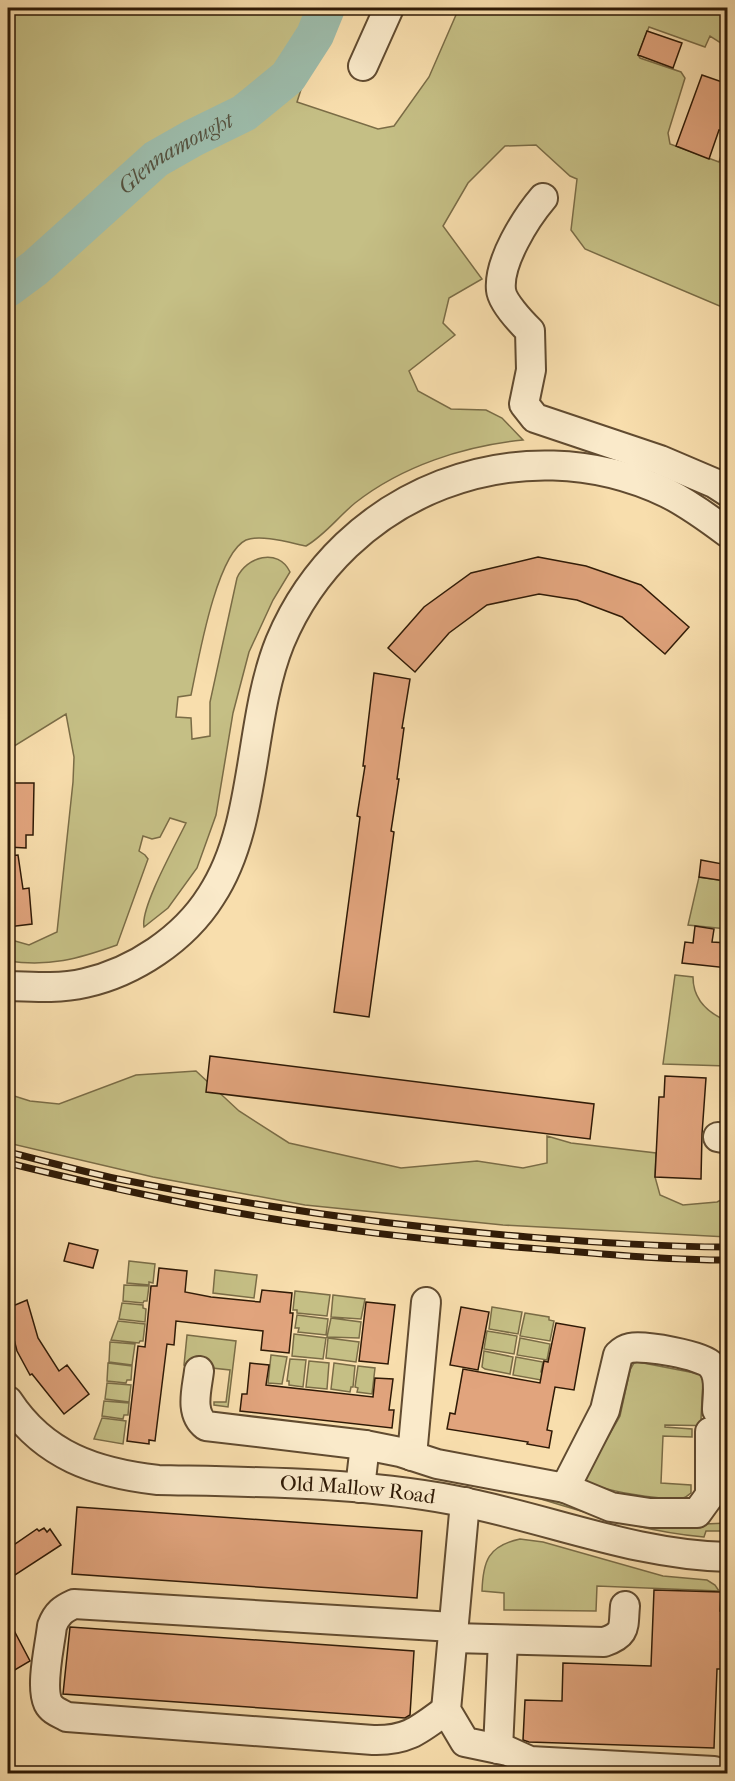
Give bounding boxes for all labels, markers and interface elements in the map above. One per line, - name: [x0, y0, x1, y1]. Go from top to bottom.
- water label: Glennamought: [113, 107, 239, 200]
- street label: Old Mallow Road: [280, 1471, 438, 1509]

